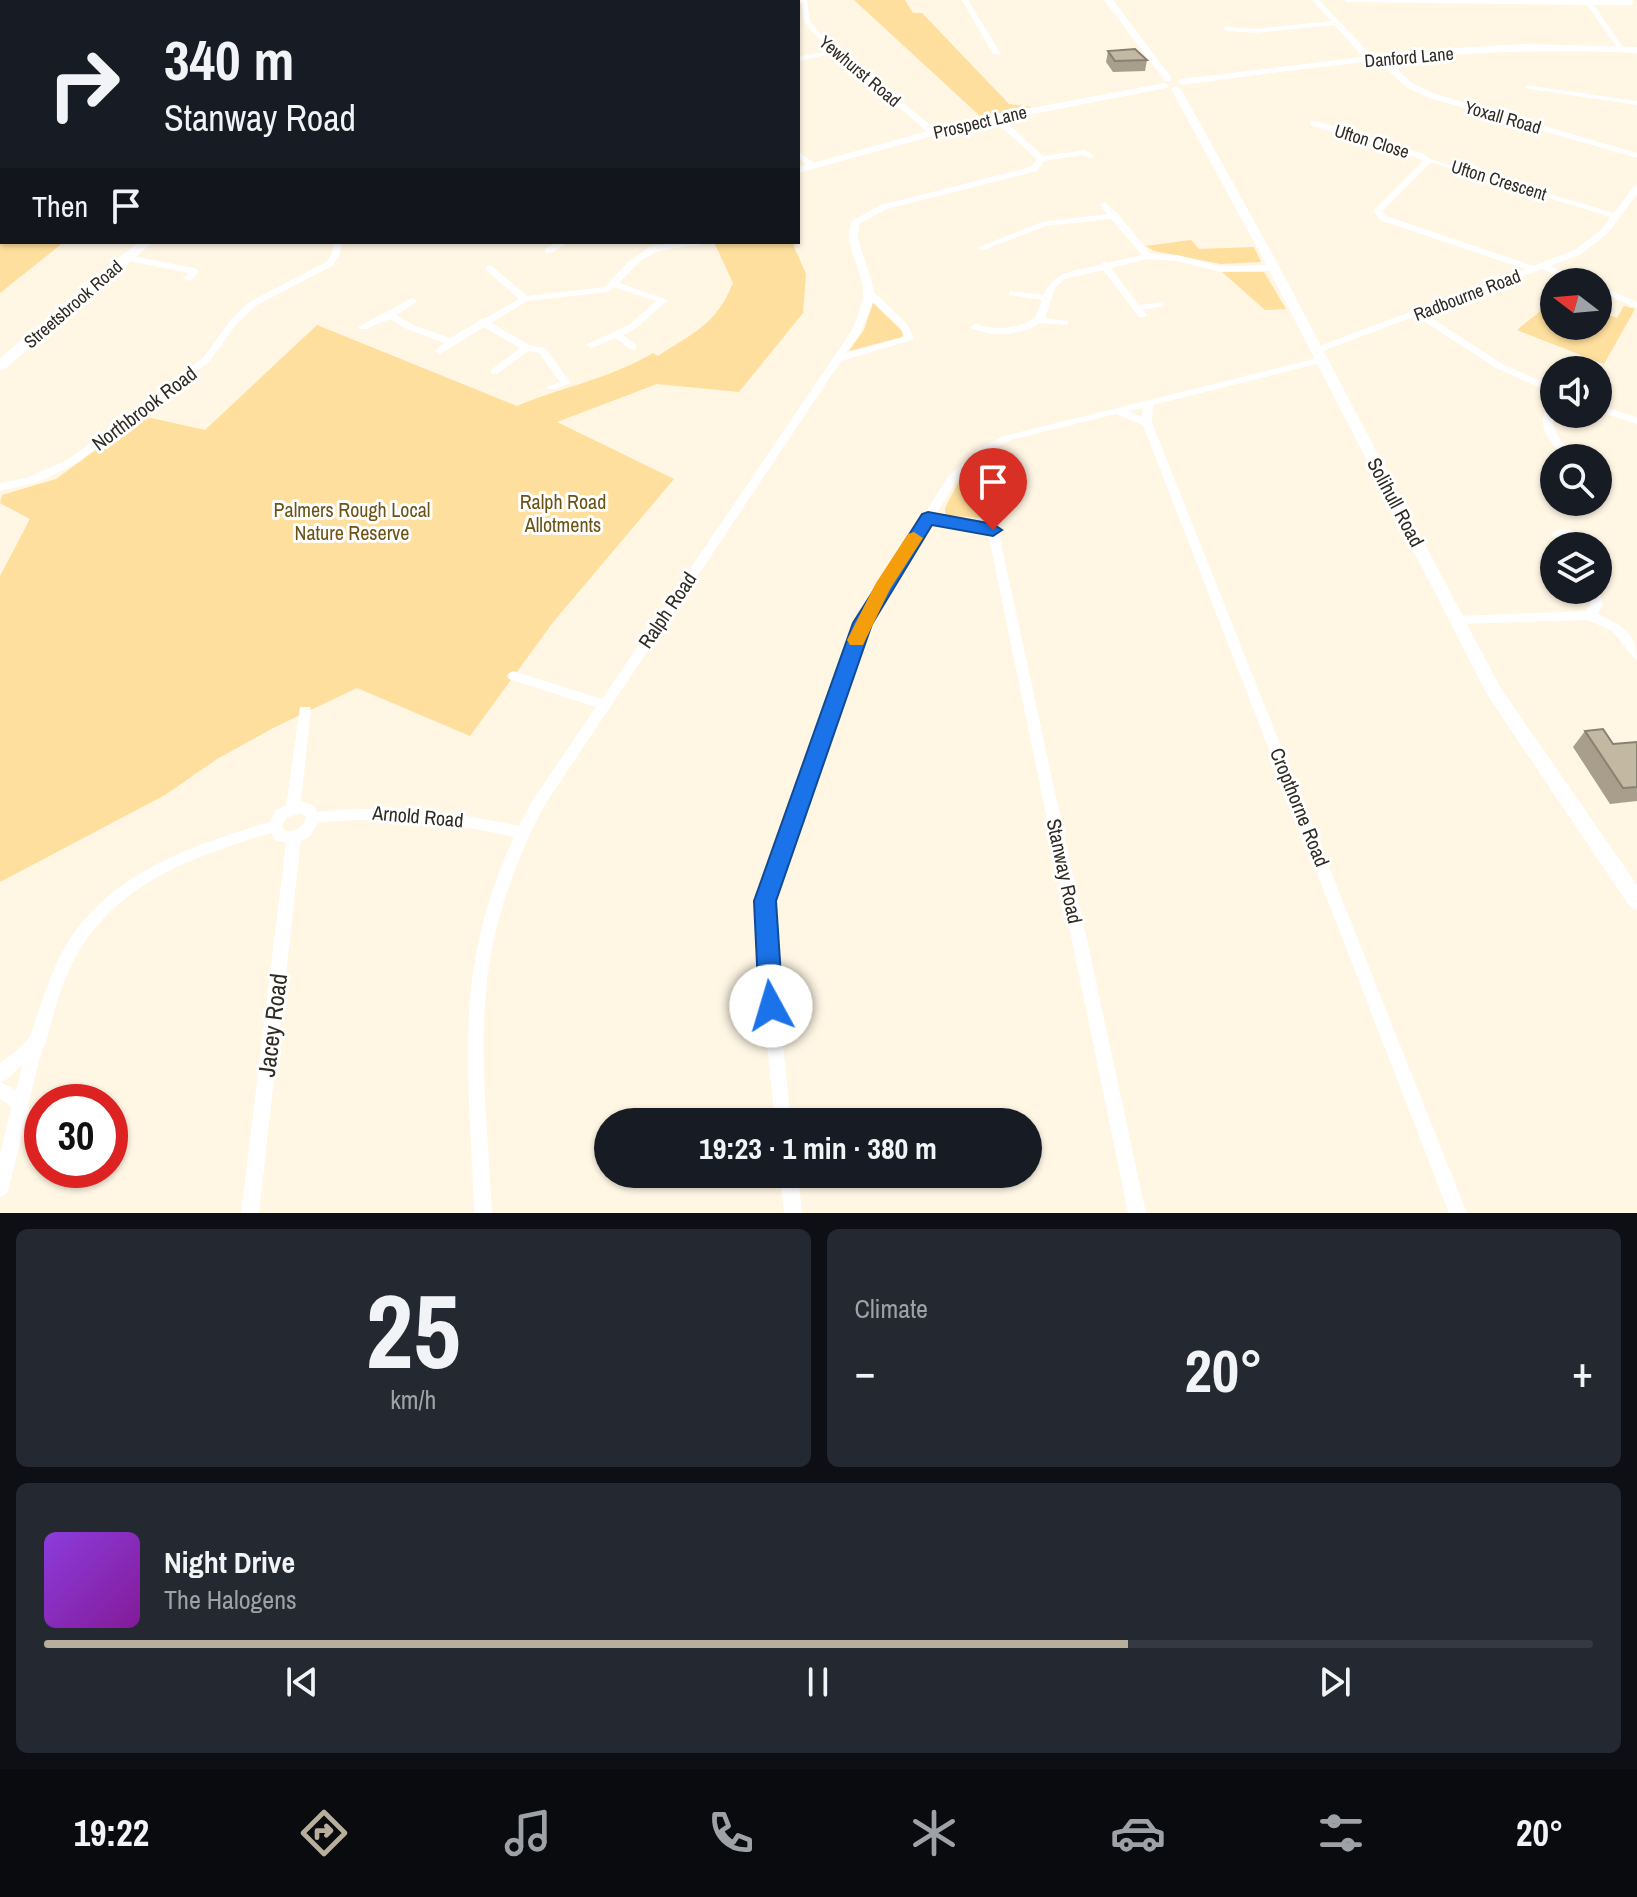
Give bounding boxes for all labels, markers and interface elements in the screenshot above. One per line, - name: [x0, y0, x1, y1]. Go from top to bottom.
- text: 340 m: [164, 22, 294, 97]
- street label: Yewhurst Road: [814, 29, 906, 113]
- icon: right: [32, 32, 136, 136]
- street label: Danford Lane: [1363, 41, 1455, 73]
- text: Stanway Road: [164, 94, 356, 142]
- street label: Yoxall Road: [1462, 94, 1544, 140]
- street label: Prospect Lane: [931, 99, 1029, 145]
- street label: Ufton Close: [1331, 118, 1413, 164]
- street label: Ufton Crescent: [1448, 154, 1550, 206]
- icon: arrive: [104, 184, 148, 228]
- text: Then: [32, 186, 88, 226]
- street label: Streetsbrook Road: [18, 254, 128, 354]
- street label: Radbourne Road: [1410, 263, 1524, 327]
- north arrow: [1540, 268, 1612, 340]
- map controls: [1540, 268, 1612, 604]
- button: sound: [1540, 356, 1612, 428]
- street label: Northbrook Road: [86, 360, 202, 456]
- button: search: [1540, 444, 1612, 516]
- pin: [959, 448, 1027, 530]
- street label: Solihull Road: [1361, 453, 1431, 551]
- icon: arrive: [971, 460, 1015, 504]
- park label: Ralph Road Allotments: [520, 488, 606, 538]
- park label: Palmers Rough Local Nature Reserve: [274, 496, 430, 546]
- button: layers: [1540, 532, 1612, 604]
- street label: Ralph Road: [632, 567, 702, 653]
- street label: Cropthorne Road: [1264, 744, 1336, 870]
- street label: Arnold Road: [370, 798, 465, 833]
- street label: Stanway Road: [1041, 816, 1089, 926]
- position arrow: [729, 964, 813, 1048]
- street label: Jacey Road: [250, 971, 294, 1079]
- speed limit sign: 30: [24, 1084, 128, 1188]
- text: 19:23 · 1 min · 380 m: [699, 1128, 937, 1168]
- text: 25: [366, 1260, 461, 1400]
- text: Climate: [855, 1291, 928, 1326]
- text: 20°: [1184, 1330, 1263, 1411]
- text: −: [855, 1341, 876, 1401]
- text: +: [1572, 1341, 1593, 1401]
- text: km/h: [390, 1382, 436, 1417]
- text: Night Drive: [164, 1542, 295, 1582]
- text: The Halogens: [164, 1582, 297, 1617]
- icon: previous: [280, 1660, 324, 1704]
- icon: pause: [796, 1660, 840, 1704]
- icon: next: [1313, 1660, 1357, 1704]
- icon: directions: [296, 1805, 352, 1861]
- icon: music: [500, 1805, 556, 1861]
- icon: phone: [703, 1805, 759, 1861]
- icon: climate: [906, 1805, 962, 1861]
- icon: car: [1110, 1805, 1166, 1861]
- icon: filters: [1313, 1805, 1369, 1861]
- text: 19:22: [74, 1809, 149, 1857]
- text: 20°: [1516, 1809, 1563, 1857]

